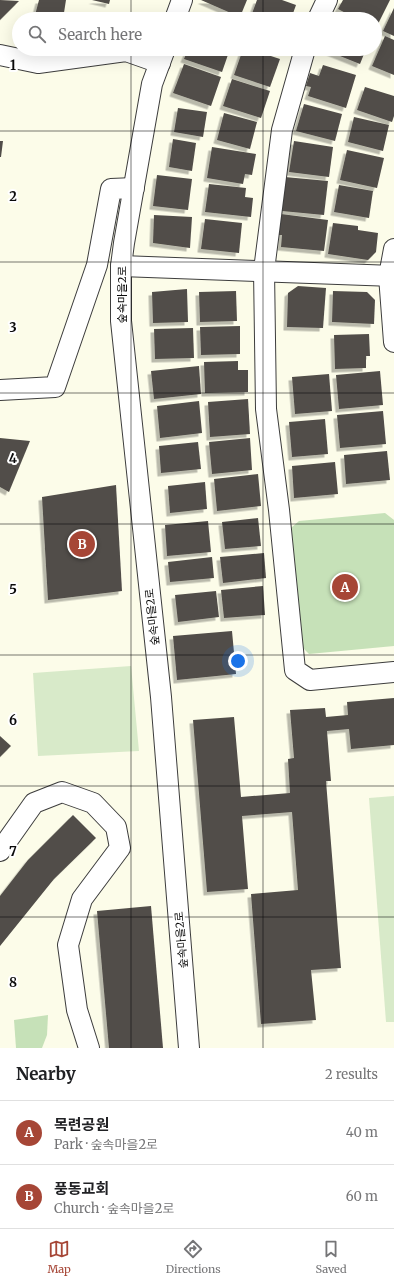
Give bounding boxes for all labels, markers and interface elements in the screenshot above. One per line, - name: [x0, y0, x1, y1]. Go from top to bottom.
- search box: [12, 12, 382, 56]
- icon: search: [26, 23, 48, 45]
- text: Search here: [58, 25, 142, 44]
- text: 1: [10, 57, 16, 74]
- text: 2: [9, 188, 17, 205]
- street label: 숲속마을2로: [115, 266, 129, 324]
- text: 3: [9, 319, 17, 336]
- text: 4: [9, 450, 18, 467]
- pin: B: [69, 529, 95, 559]
- pin: A: [332, 572, 358, 602]
- text: 5: [9, 581, 17, 598]
- street label: 숲속마을2로: [142, 588, 162, 646]
- your location: [228, 651, 248, 671]
- text: 6: [9, 712, 17, 729]
- text: 7: [9, 843, 17, 860]
- street label: 숲속마을2로: [172, 911, 190, 969]
- text: 8: [9, 974, 17, 991]
- text: Nearby: [16, 1063, 76, 1085]
- text: 2 results: [325, 1066, 378, 1083]
- text: 목련공원: [54, 1115, 109, 1134]
- text: A: [24, 1124, 34, 1141]
- text: 40 m: [346, 1124, 378, 1141]
- text: Park · 숲속마을2로: [54, 1136, 158, 1153]
- text: 풍동교회: [54, 1179, 109, 1198]
- text: B: [24, 1188, 34, 1205]
- text: 60 m: [346, 1188, 378, 1205]
- text: Church · 숲속마을2로: [54, 1200, 174, 1217]
- tab: Map: [47, 1238, 71, 1276]
- tab: Directions: [166, 1238, 221, 1276]
- tab: Saved: [315, 1238, 347, 1276]

